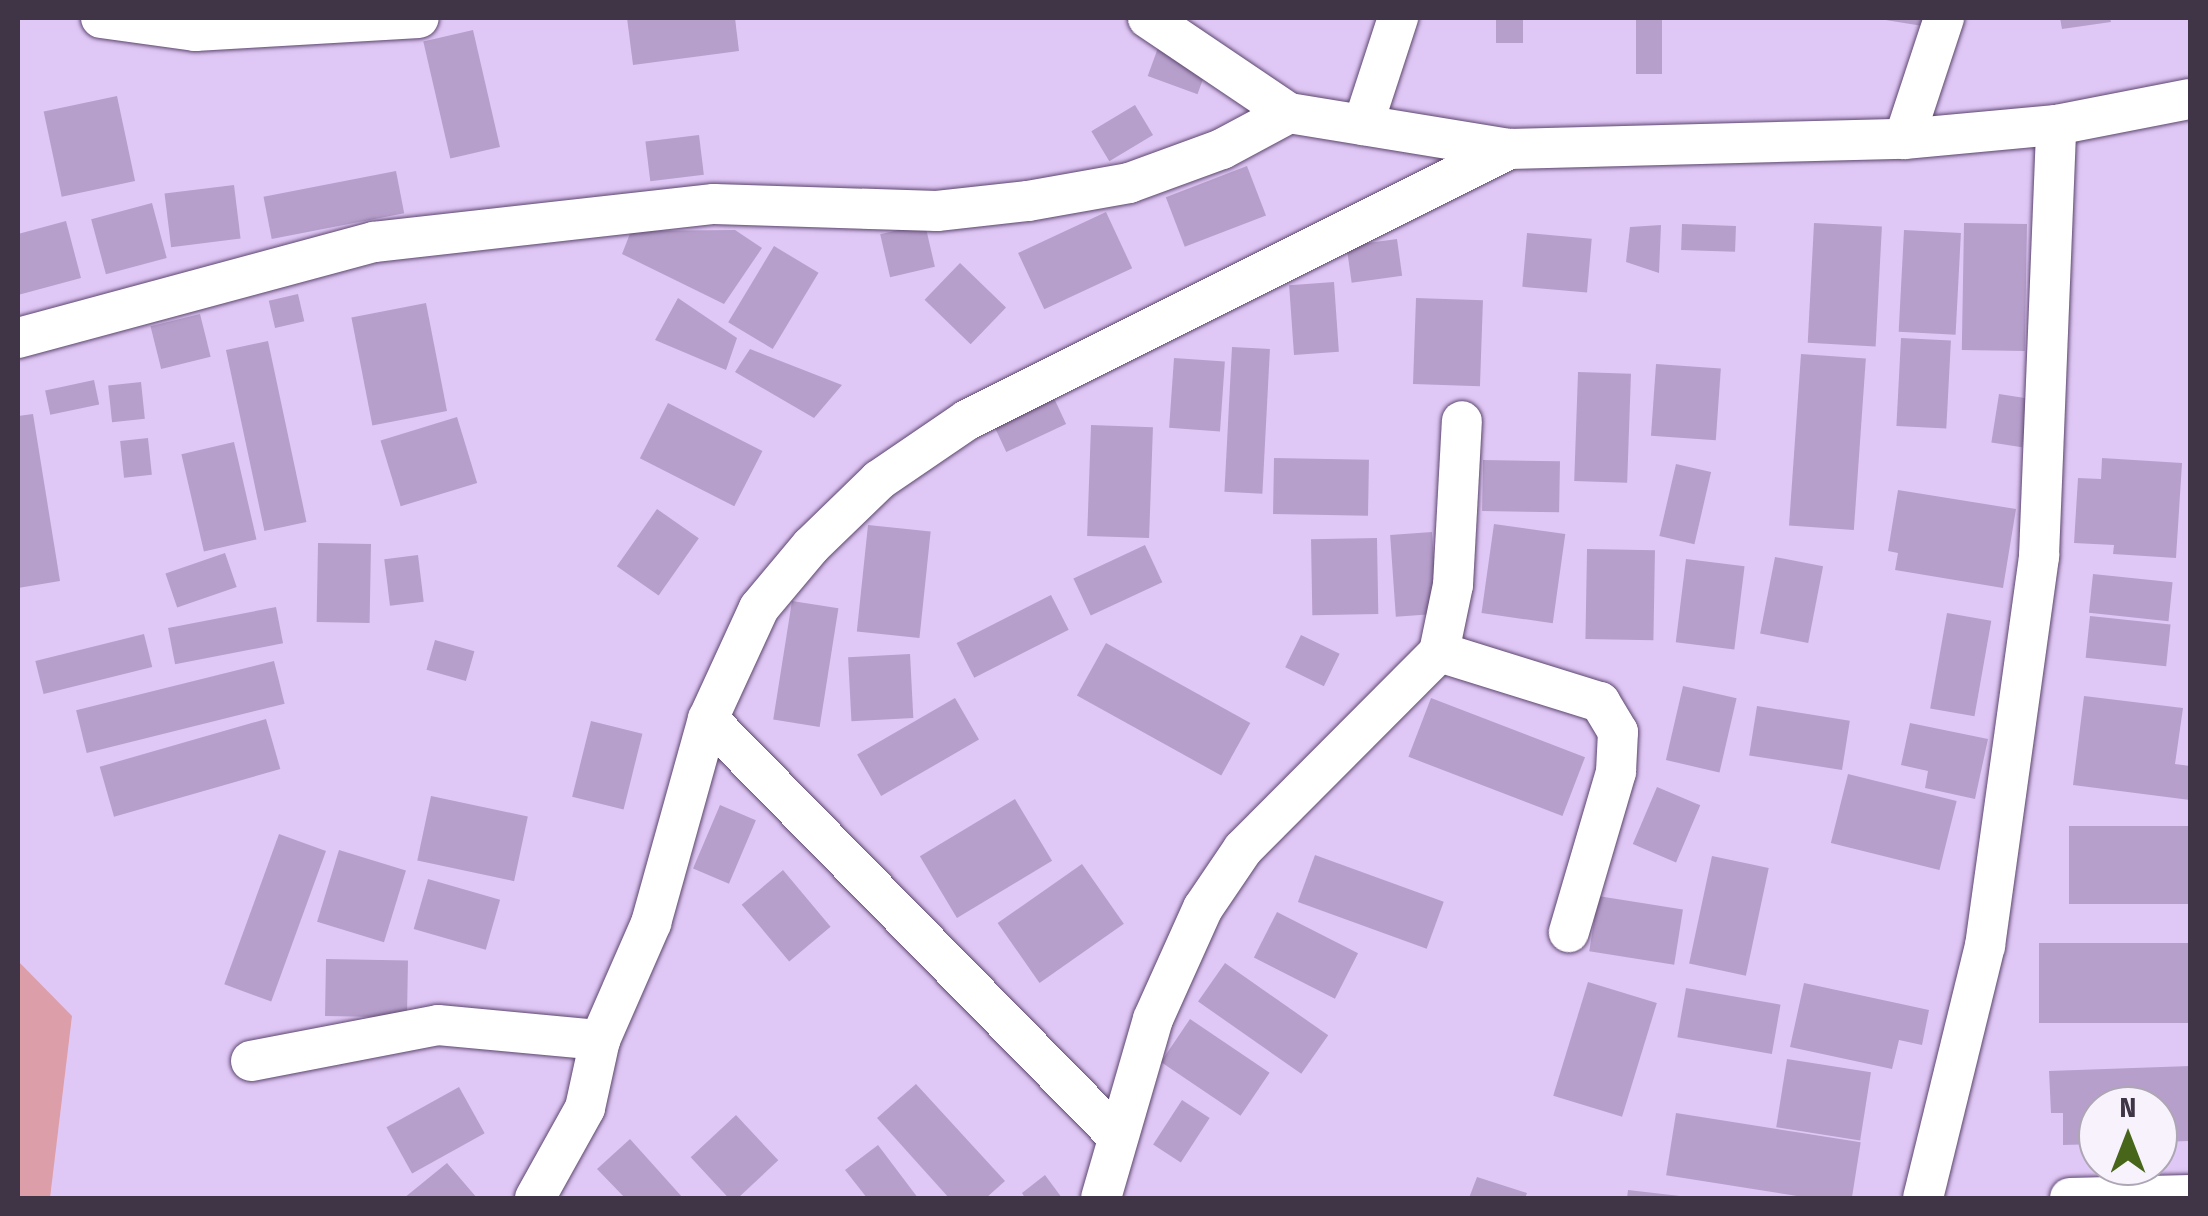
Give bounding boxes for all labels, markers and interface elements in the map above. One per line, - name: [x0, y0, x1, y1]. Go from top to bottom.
- north arrow: [2078, 1086, 2178, 1186]
- text: N: [2120, 1091, 2136, 1124]

